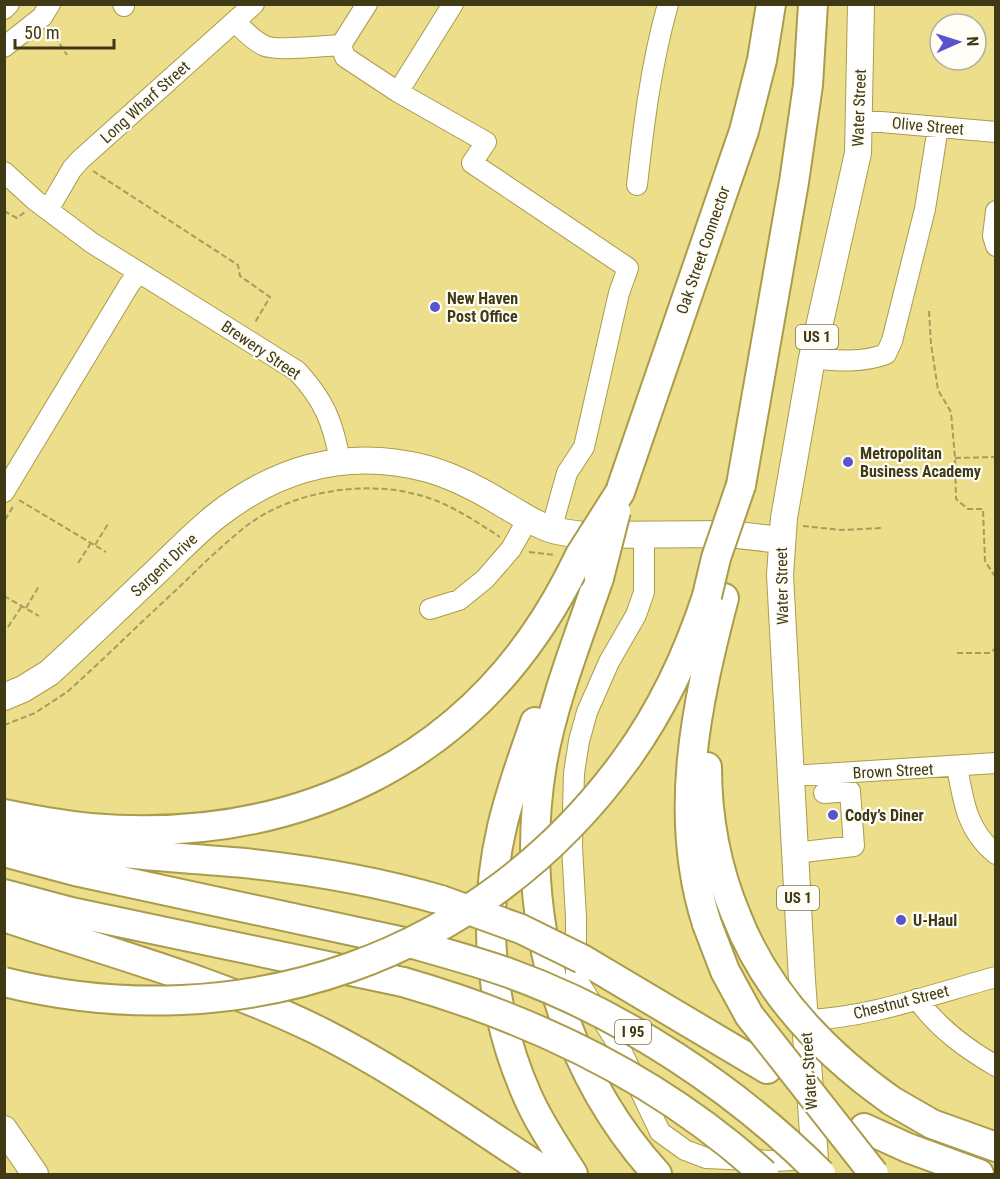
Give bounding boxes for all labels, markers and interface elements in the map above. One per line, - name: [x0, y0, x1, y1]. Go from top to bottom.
- scale bar: [15, 12, 114, 50]
- north arrow: [928, 12, 988, 72]
- text: 50 m: [24, 22, 59, 43]
- text: N: [963, 36, 982, 47]
- street label: Long Wharf Street: [96, 57, 194, 147]
- street label: Water Street: [848, 68, 870, 147]
- street label: Olive Street: [891, 113, 965, 139]
- street label: Oak Street Connector: [672, 183, 734, 317]
- place label: New Haven Post Office: [447, 289, 518, 326]
- marker: New Haven Post Office: [428, 300, 442, 314]
- street label: Brewery Street: [218, 316, 305, 384]
- road number: US 1: [796, 325, 838, 349]
- place label: Metropolitan Business Academy: [860, 444, 981, 481]
- marker: Metropolitan Business Academy: [841, 455, 855, 469]
- street label: Sargent Drive: [127, 529, 201, 601]
- street label: Water Street: [772, 547, 792, 625]
- street label: Brown Street: [852, 759, 934, 783]
- place label: Cody’s Diner: [845, 806, 924, 825]
- marker: Cody’s Diner: [826, 808, 840, 822]
- road number: US 1: [777, 886, 819, 910]
- place label: U-Haul: [913, 911, 957, 930]
- marker: U-Haul: [894, 913, 908, 927]
- street label: Chestnut Street: [851, 981, 951, 1023]
- road number: I 95: [615, 1020, 651, 1044]
- street label: Water Street: [797, 1031, 821, 1111]

